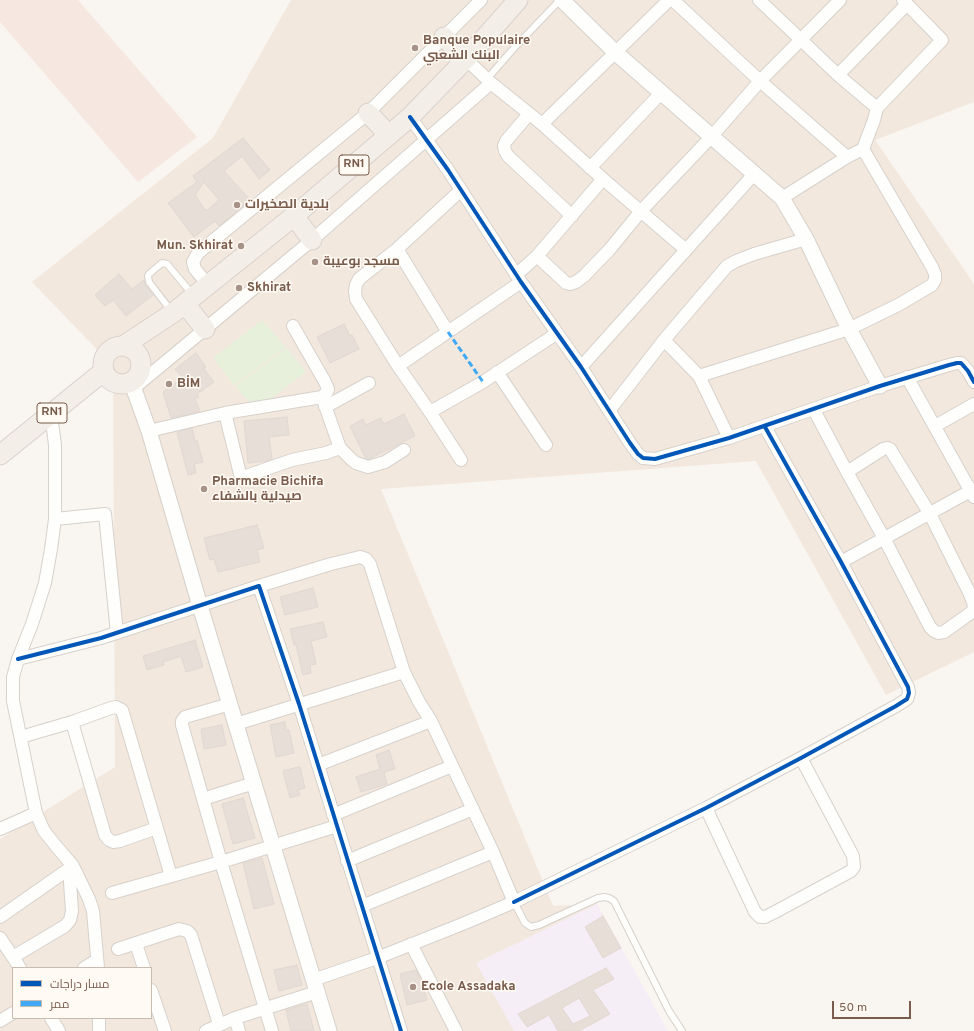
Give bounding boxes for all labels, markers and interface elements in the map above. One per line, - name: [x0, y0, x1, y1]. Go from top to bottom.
- place label: Banque Populaire البنك الشعبي: [423, 33, 530, 64]
- marker: Banque Populaire البنك الشعبي: [410, 43, 420, 53]
- road number: RN1: [339, 155, 369, 175]
- place label: بلدية الصخيرات: [245, 197, 329, 213]
- marker: بلدية الصخيرات: [232, 200, 242, 210]
- place label: Mun. Skhirat: [157, 238, 233, 254]
- marker: Mun. Skhirat: [236, 241, 246, 251]
- place label: مسجد بوعيبة: [323, 254, 400, 270]
- marker: مسجد بوعيبة: [310, 257, 320, 267]
- place label: Skhirat: [247, 280, 291, 296]
- marker: Skhirat: [234, 283, 244, 293]
- place label: BİM: [177, 376, 200, 392]
- marker: BİM: [164, 379, 174, 389]
- road number: RN1: [37, 403, 67, 423]
- place label: Pharmacie Bichifa صيدلية بالشفاء: [212, 474, 323, 505]
- marker: Pharmacie Bichifa صيدلية بالشفاء: [199, 484, 209, 494]
- legend: [12, 967, 152, 1019]
- text: مسار دراجات: [50, 977, 109, 993]
- place label: Ecole Assadaka: [421, 979, 516, 995]
- marker: Ecole Assadaka: [408, 982, 418, 992]
- scale bar: [834, 993, 913, 1019]
- text: ممر: [50, 997, 69, 1013]
- text: 50 m: [839, 1000, 867, 1016]

